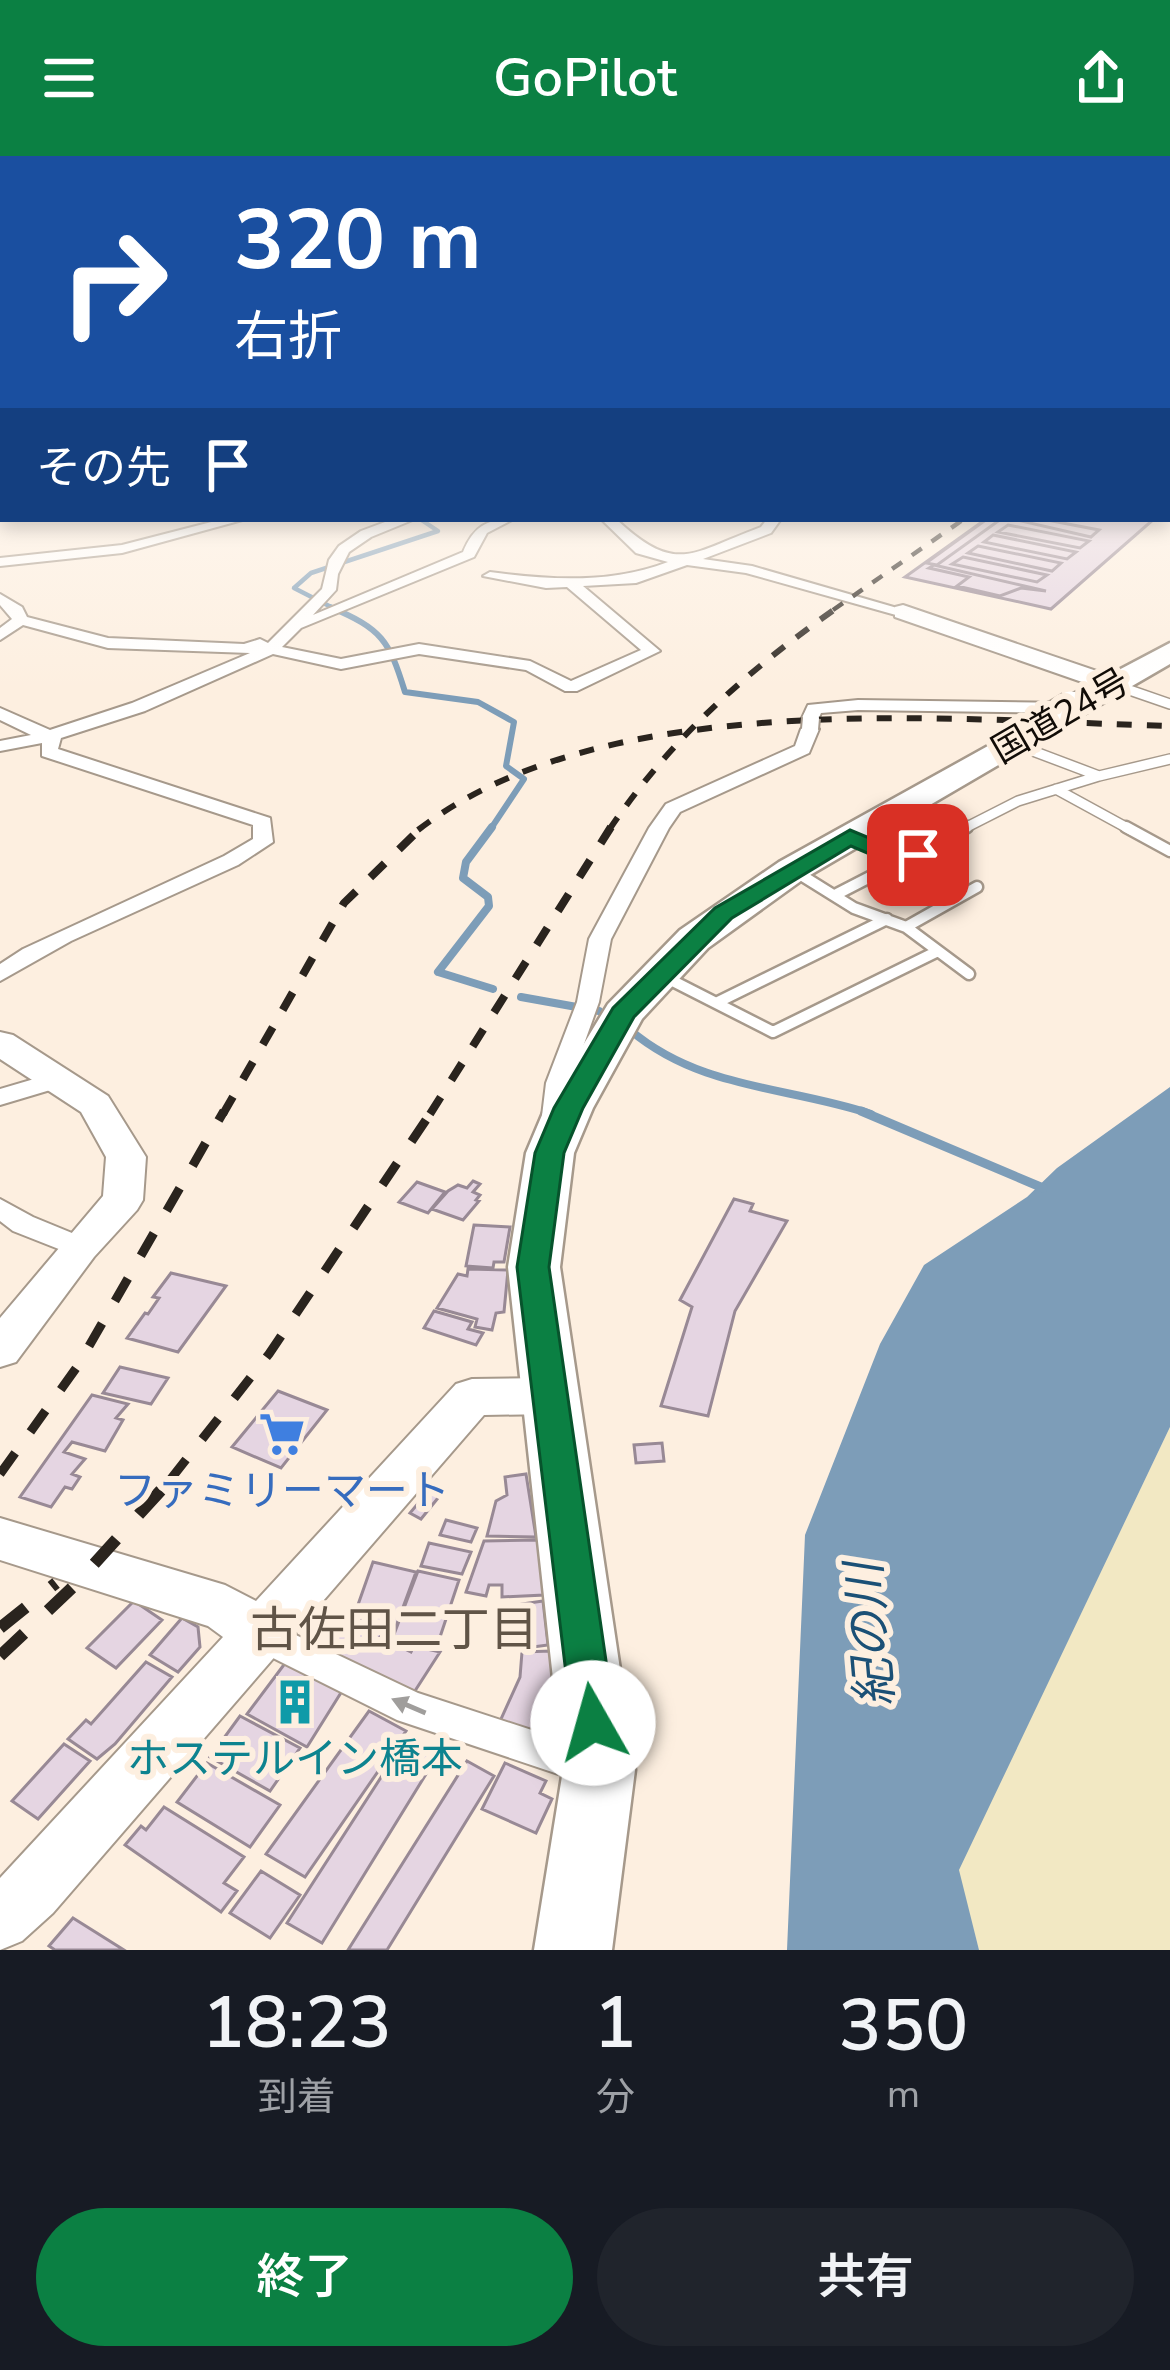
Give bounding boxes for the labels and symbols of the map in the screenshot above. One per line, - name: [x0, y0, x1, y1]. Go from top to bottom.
- street label: 国道24号: [983, 657, 1138, 775]
- pin: [867, 804, 969, 906]
- supermarket icon: ファミリーマート: [257, 1409, 307, 1459]
- place label: ファミリーマート: [114, 1463, 450, 1520]
- water label: 紀の川: [830, 1555, 909, 1710]
- district label: 古佐田二丁目: [250, 1597, 538, 1663]
- position arrow: [530, 1660, 656, 1786]
- building icon: ホステルイン橋本: [270, 1677, 320, 1727]
- one-way arrow: [391, 1696, 427, 1715]
- place label: ホステルイン橋本: [127, 1731, 463, 1788]

